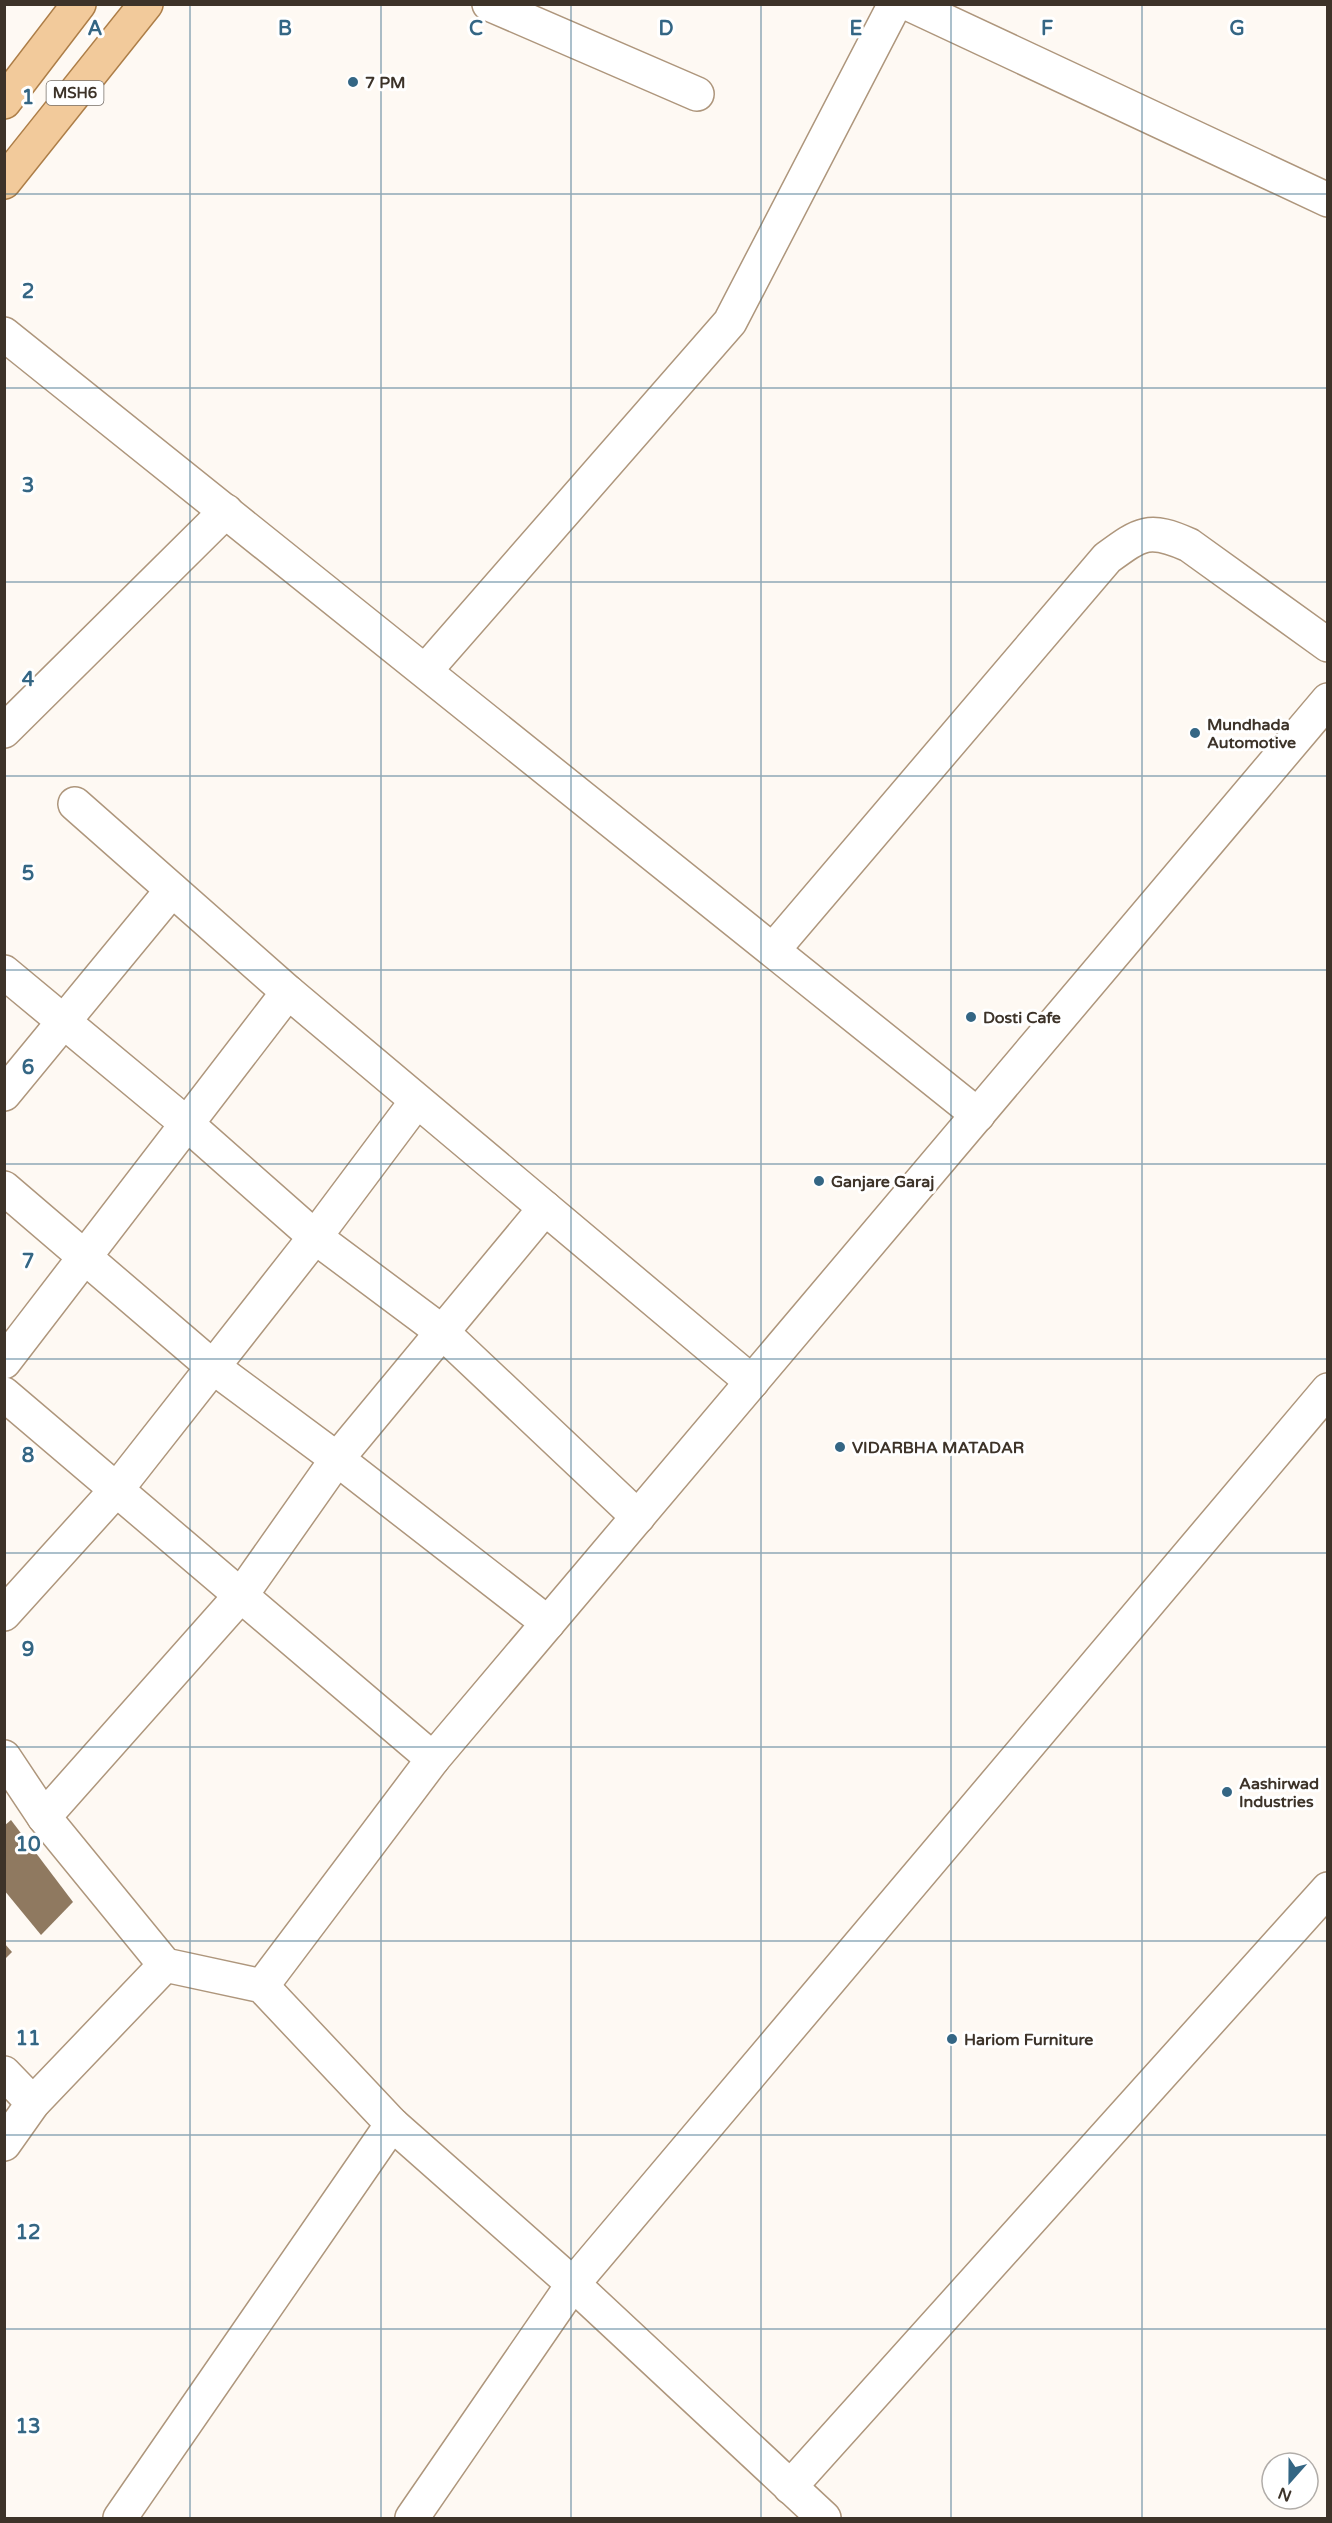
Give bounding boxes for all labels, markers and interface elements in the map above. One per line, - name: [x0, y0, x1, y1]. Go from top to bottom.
- text: A: [88, 17, 103, 41]
- text: B: [278, 17, 292, 41]
- text: C: [469, 17, 483, 41]
- text: D: [658, 17, 674, 41]
- text: E: [850, 17, 863, 41]
- text: F: [1041, 17, 1053, 41]
- text: G: [1229, 17, 1245, 41]
- place label: 7 PM: [365, 73, 405, 93]
- marker: 7 PM: [346, 75, 360, 89]
- road number: MSH6: [46, 81, 104, 105]
- text: 1: [22, 86, 34, 110]
- text: 2: [22, 280, 34, 304]
- text: 3: [22, 474, 34, 498]
- text: 4: [22, 668, 35, 692]
- place label: Mundhada Automotive: [1207, 715, 1296, 753]
- marker: Mundhada Automotive: [1188, 726, 1202, 740]
- text: 5: [22, 862, 34, 886]
- place label: Dosti Cafe: [983, 1008, 1061, 1028]
- marker: Dosti Cafe: [964, 1010, 978, 1024]
- text: 6: [22, 1056, 34, 1080]
- place label: Ganjare Garaj: [831, 1172, 934, 1192]
- marker: Ganjare Garaj: [812, 1174, 826, 1188]
- text: 7: [22, 1250, 34, 1274]
- place label: VIDARBHA MATADAR: [852, 1438, 1024, 1458]
- marker: VIDARBHA MATADAR: [833, 1440, 847, 1454]
- text: 8: [22, 1444, 34, 1468]
- text: 9: [22, 1638, 34, 1662]
- place label: Aashirwad Industries: [1239, 1774, 1319, 1812]
- marker: Aashirwad Industries: [1220, 1785, 1234, 1799]
- text: 10: [15, 1833, 41, 1857]
- text: 11: [15, 2027, 41, 2051]
- place label: Hariom Furniture: [964, 2030, 1093, 2050]
- marker: Hariom Furniture: [945, 2032, 959, 2046]
- text: 12: [15, 2221, 41, 2245]
- text: 13: [15, 2415, 41, 2439]
- north arrow: [1260, 2451, 1320, 2511]
- text: N: [1275, 2482, 1295, 2506]

